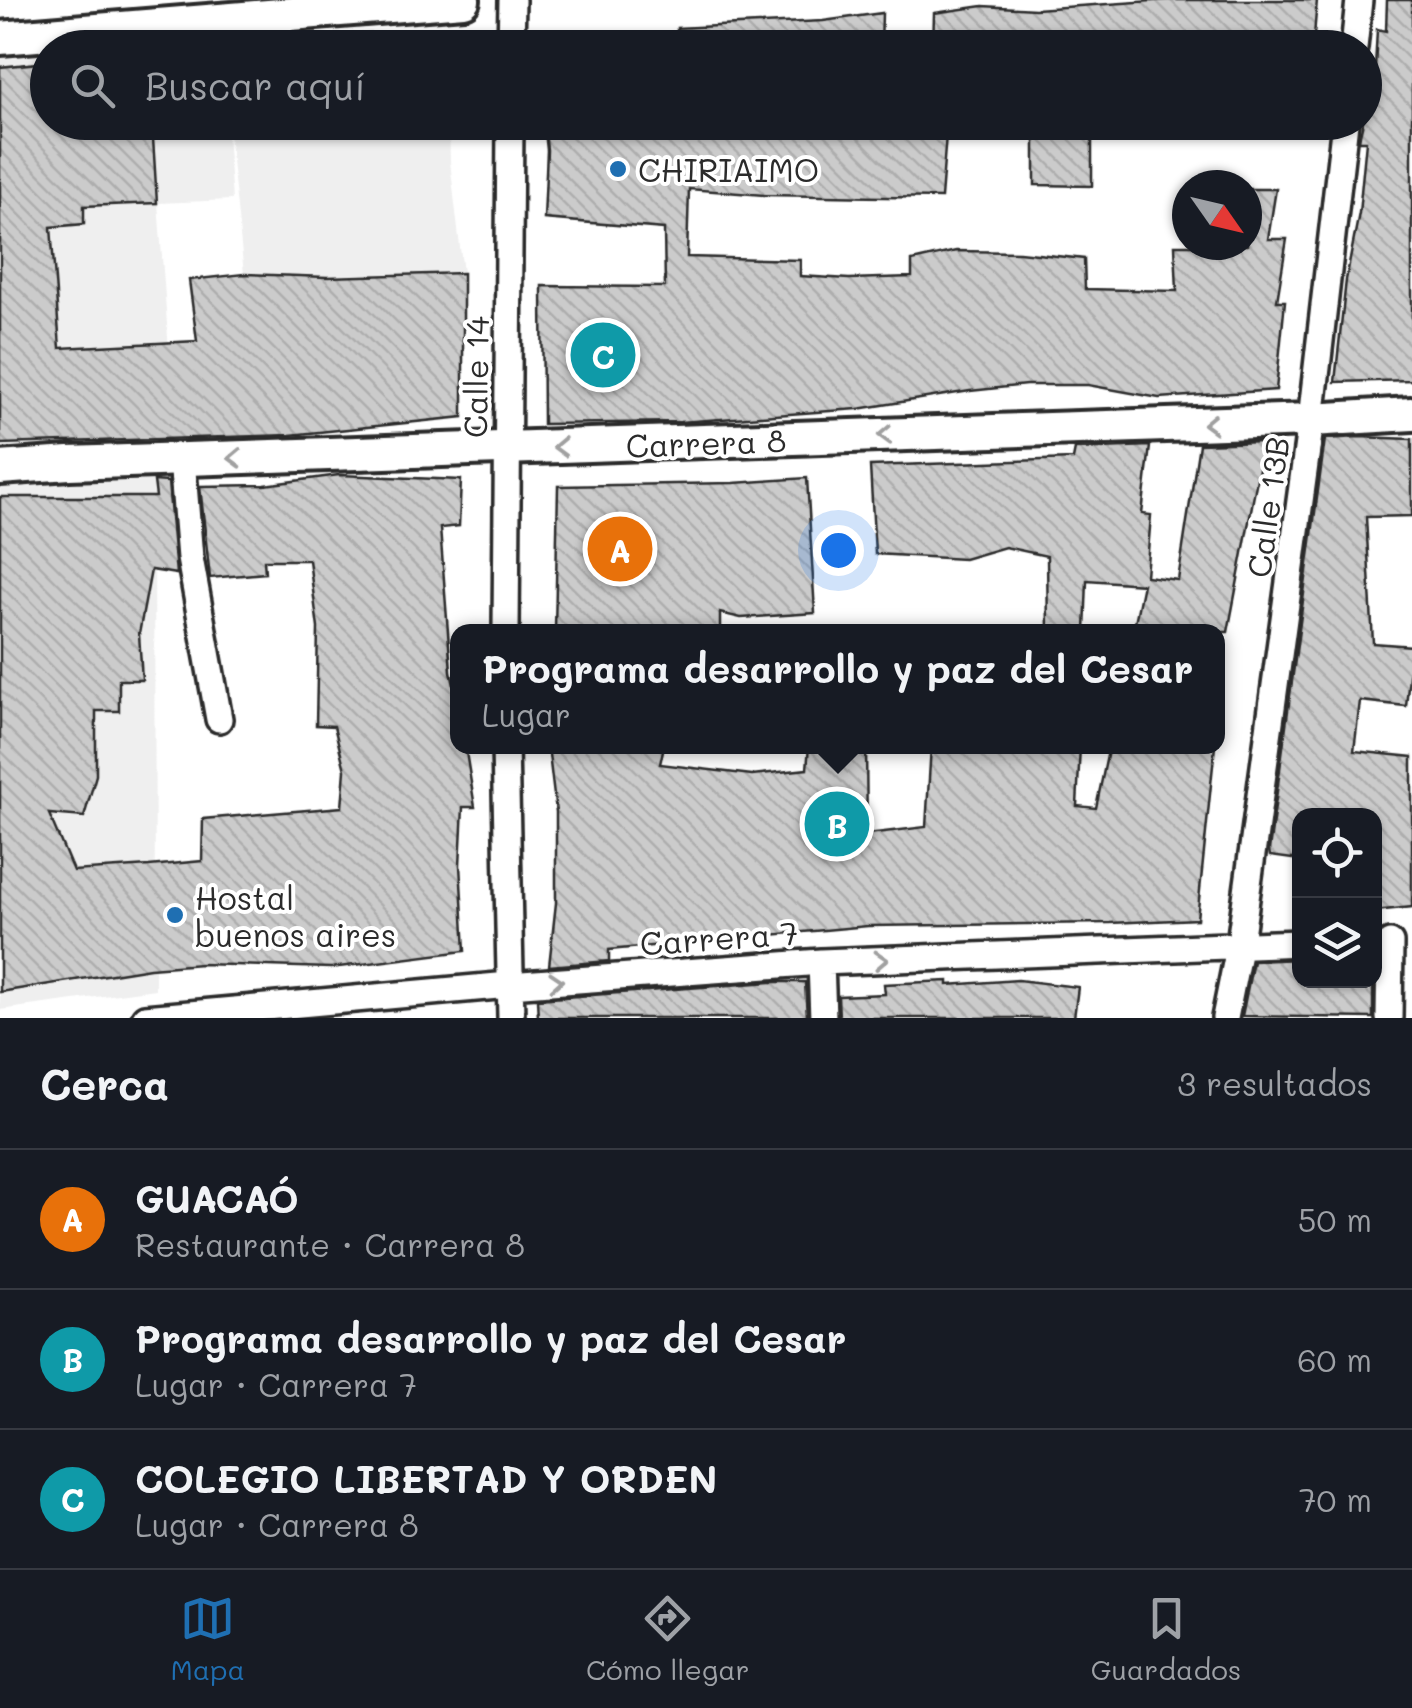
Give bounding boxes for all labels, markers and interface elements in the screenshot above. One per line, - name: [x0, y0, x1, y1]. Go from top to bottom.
- search box: [30, 30, 1382, 140]
- icon: search: [65, 58, 120, 113]
- text: Buscar aquí: [145, 60, 366, 110]
- place label: CHIRIAIMO: [638, 148, 819, 190]
- marker: CHIRIAIMO: [607, 158, 629, 180]
- north arrow: [1172, 170, 1262, 260]
- street label: Calle 14: [453, 315, 497, 438]
- pin: C: [570, 318, 636, 392]
- one-way arrow: [1201, 413, 1217, 434]
- street label: Carrera 8: [625, 418, 787, 466]
- one-way arrow: [876, 425, 892, 446]
- street label: Calle 13B: [1236, 434, 1298, 580]
- one-way arrow: [552, 436, 568, 457]
- one-way arrow: [227, 447, 243, 468]
- pin: A: [588, 512, 652, 586]
- your location: [813, 525, 864, 576]
- popup: [450, 624, 1225, 754]
- text: Programa desarrollo y paz del Cesar: [482, 643, 1193, 693]
- text: Lugar: [482, 693, 571, 735]
- pin: B: [804, 786, 870, 862]
- map controls: [1292, 808, 1382, 988]
- button: locate: [1292, 808, 1382, 898]
- place label: Hostal buenos aires: [195, 876, 396, 955]
- button: layers: [1292, 898, 1382, 988]
- marker: Hostal buenos aires: [164, 904, 186, 926]
- street label: Carrera 7: [638, 911, 800, 963]
- one-way arrow: [873, 950, 889, 971]
- one-way arrow: [549, 971, 565, 992]
- text: Cerca: [40, 1056, 169, 1111]
- text: 3 resultados: [1177, 1062, 1372, 1104]
- text: GUACAÓ: [135, 1173, 299, 1223]
- text: A: [61, 1198, 84, 1240]
- text: 50 m: [1298, 1198, 1372, 1240]
- text: Restaurante · Carrera 8: [135, 1223, 525, 1265]
- text: Programa desarrollo y paz del Cesar: [135, 1313, 846, 1363]
- text: B: [62, 1338, 83, 1380]
- text: 60 m: [1297, 1338, 1372, 1380]
- text: Lugar · Carrera 7: [135, 1363, 417, 1405]
- text: COLEGIO LIBERTAD Y ORDEN: [135, 1453, 717, 1503]
- text: C: [61, 1478, 84, 1520]
- text: 70 m: [1299, 1478, 1372, 1520]
- text: Lugar · Carrera 8: [135, 1503, 419, 1545]
- tab: Mapa: [171, 1591, 245, 1687]
- tab: Cómo llegar: [586, 1591, 750, 1687]
- tab: Guardados: [1091, 1591, 1241, 1687]

